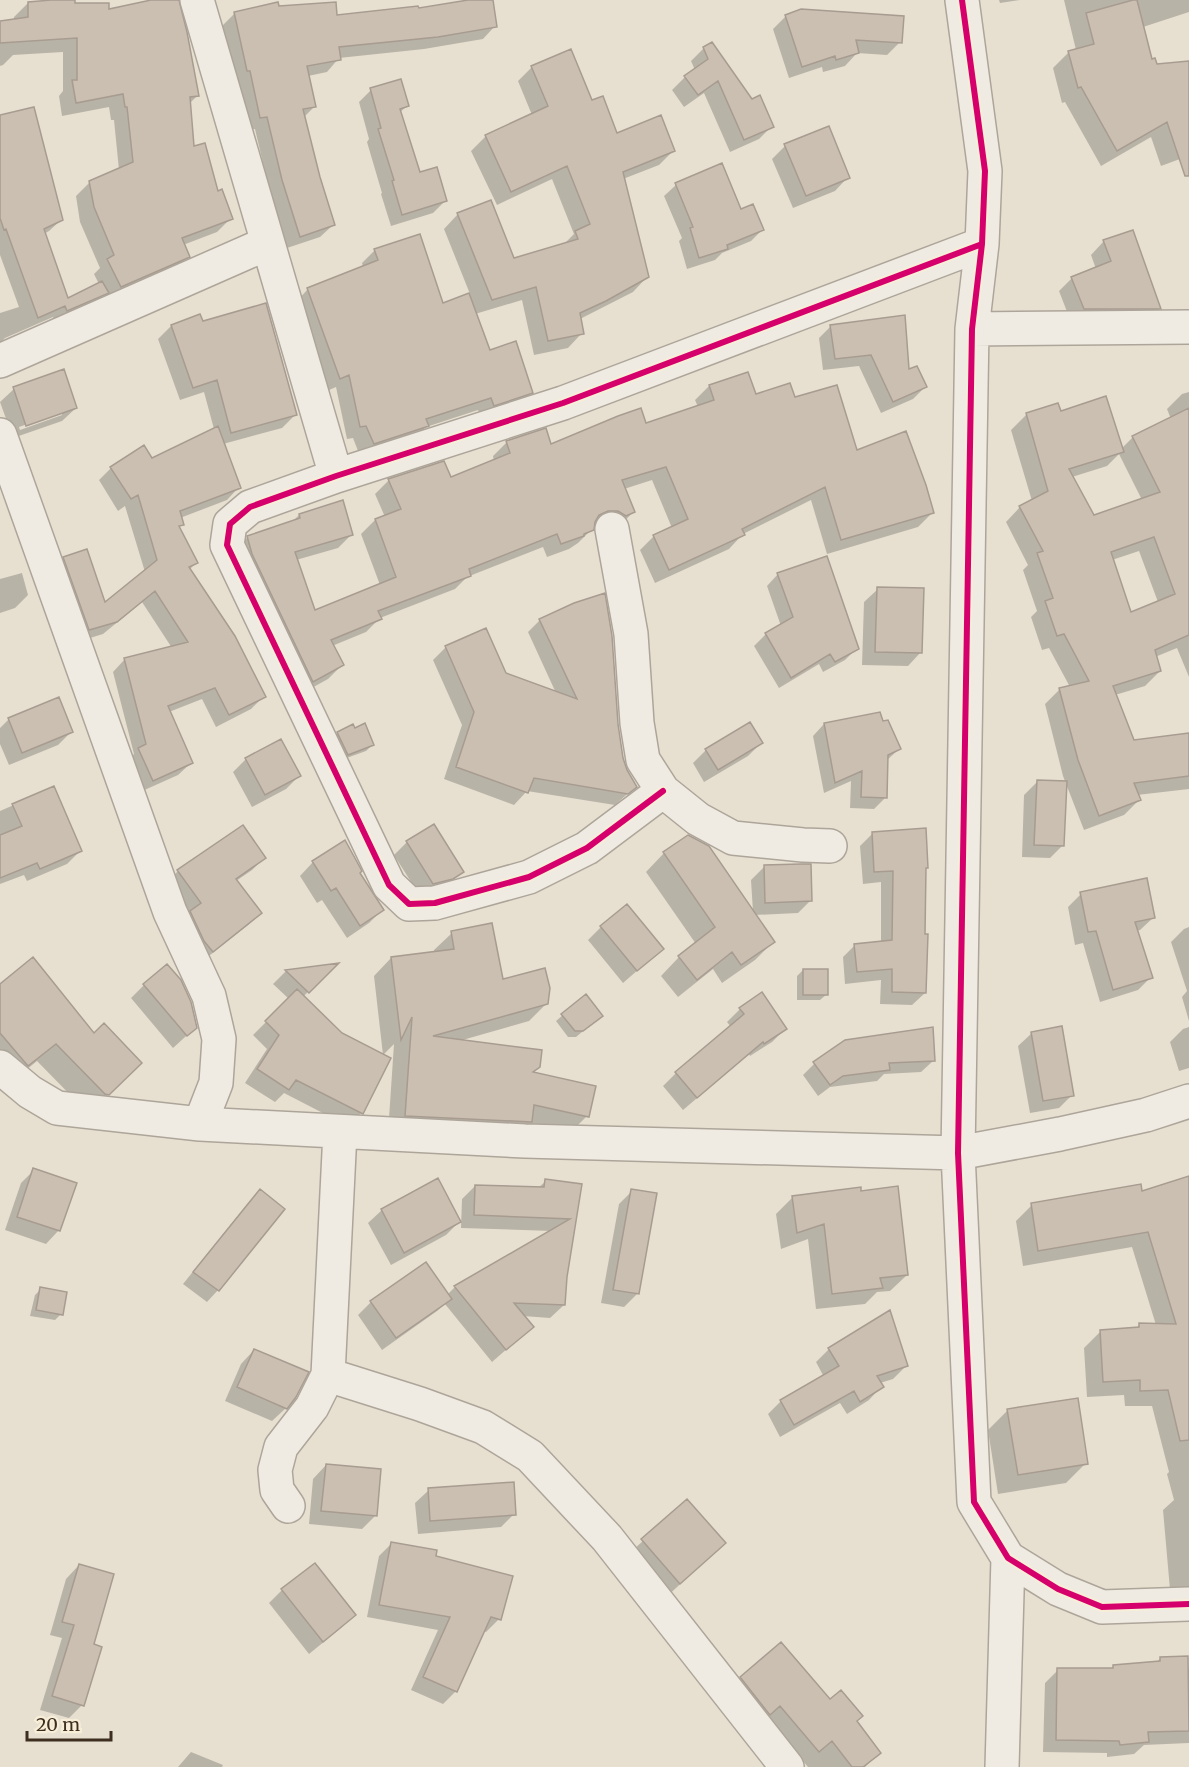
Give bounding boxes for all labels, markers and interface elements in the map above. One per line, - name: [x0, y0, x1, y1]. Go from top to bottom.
- scale bar: [27, 1704, 111, 1742]
- text: 20 m: [36, 1713, 80, 1736]

